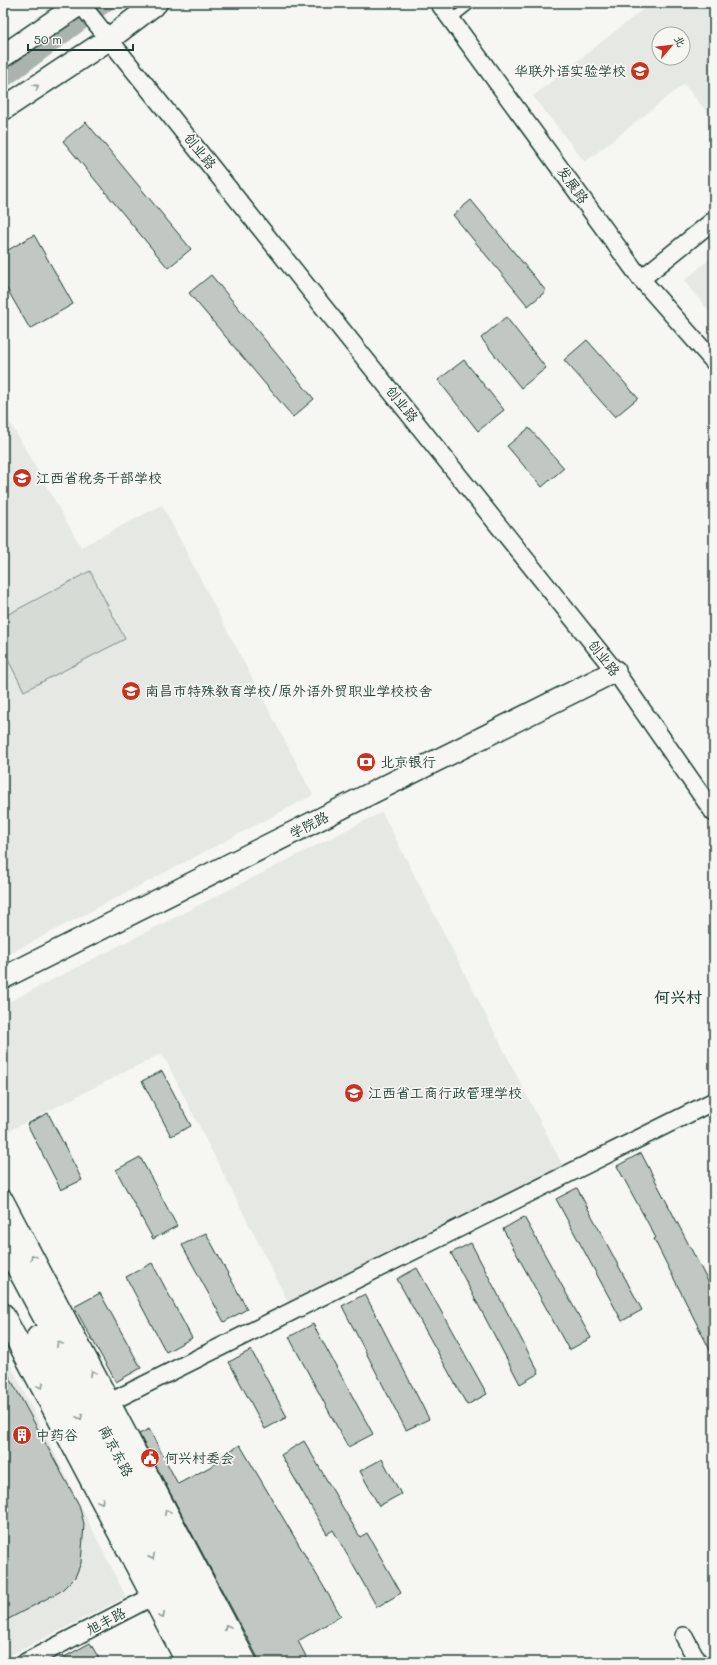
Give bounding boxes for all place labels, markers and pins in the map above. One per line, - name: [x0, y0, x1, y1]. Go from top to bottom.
- school or university icon: 华联外语实验学校: [629, 60, 651, 82]
- place label: 华联外语实验学校: [514, 61, 626, 80]
- school or university icon: 江西省税务干部学校: [11, 467, 33, 489]
- place label: 江西省税务干部学校: [36, 468, 162, 487]
- school or university icon: 南昌市特殊教育学校/原外语外贸职业学校校舍: [120, 680, 142, 702]
- place label: 南昌市特殊教育学校/原外语外贸职业学校校舍: [145, 681, 432, 700]
- bank icon: 北京银行: [355, 751, 377, 773]
- place label: 北京银行: [380, 752, 436, 771]
- school or university icon: 江西省工商行政管理学校: [343, 1082, 365, 1104]
- place label: 江西省工商行政管理学校: [368, 1083, 522, 1102]
- building icon: 中药谷: [11, 1424, 33, 1446]
- place label: 中药谷: [36, 1425, 78, 1444]
- public building icon: 何兴村委会: [139, 1447, 161, 1469]
- place label: 何兴村委会: [164, 1448, 234, 1467]

